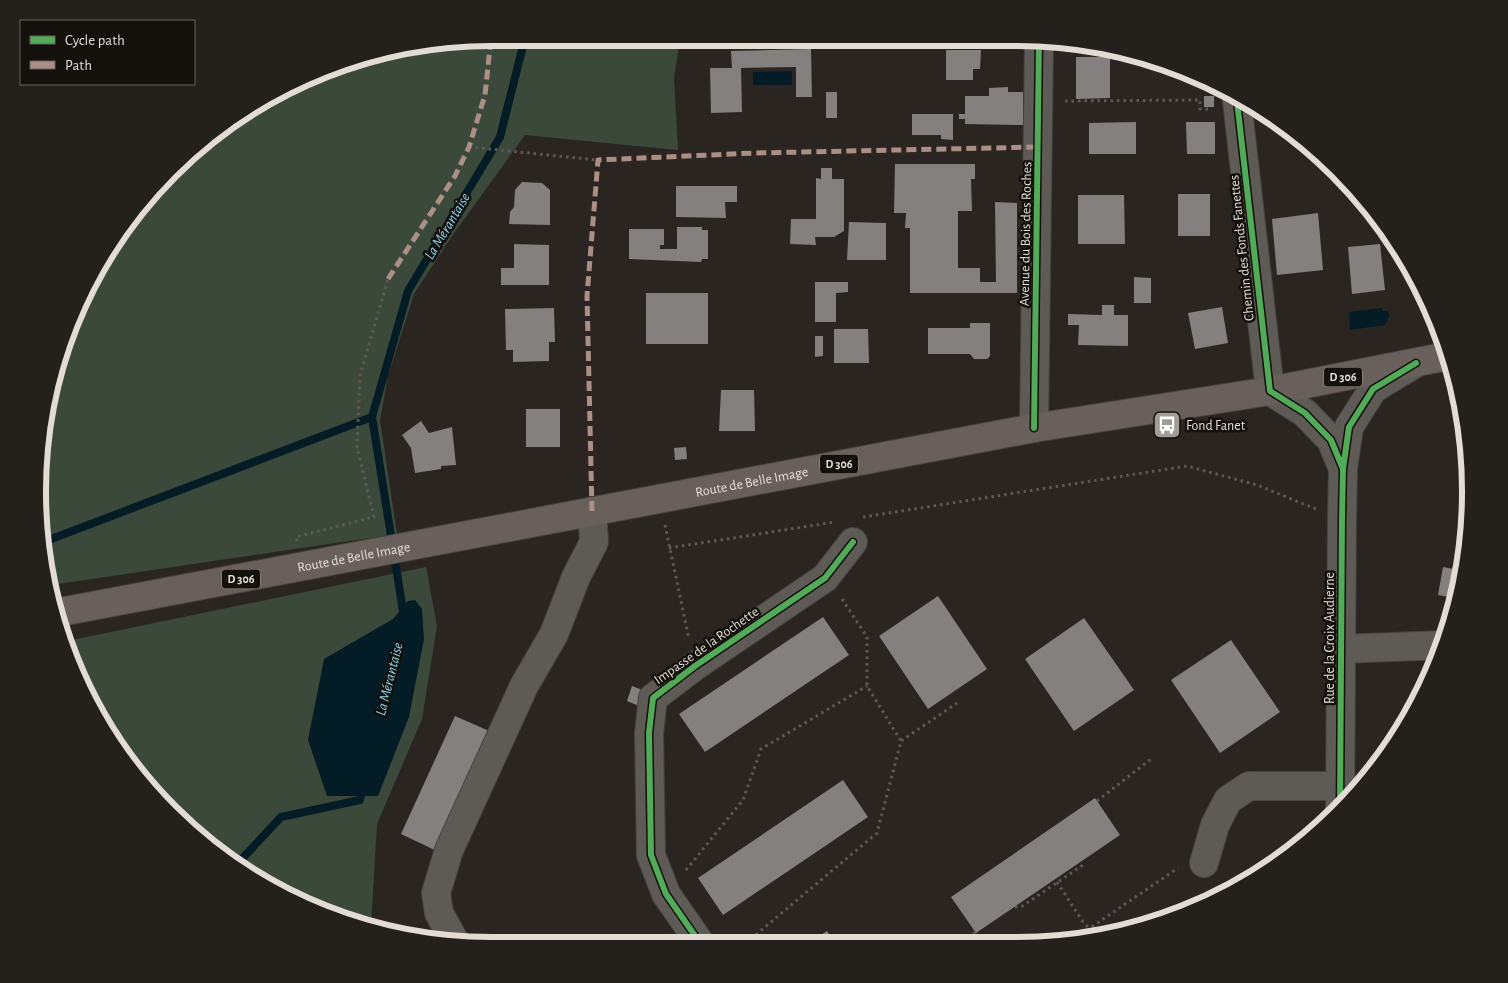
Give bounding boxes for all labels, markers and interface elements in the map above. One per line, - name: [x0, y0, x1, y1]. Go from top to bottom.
- legend: [20, 20, 195, 85]
- text: Cycle path: [65, 33, 125, 48]
- text: Path: [65, 58, 92, 73]
- street label: Avenue du Bois des Roches: [1018, 162, 1034, 306]
- street label: Chemin des Fonds Fanettes: [1227, 174, 1257, 322]
- water label: La Mérantaise: [422, 190, 473, 262]
- road number: D 306: [1324, 368, 1362, 387]
- bus stop icon: Fond Fanet: [1152, 410, 1182, 440]
- place label: Fond Fanet: [1186, 419, 1246, 433]
- road number: D 306: [820, 454, 858, 474]
- street label: Route de Belle Image: [694, 465, 809, 500]
- street label: Route de Belle Image: [296, 540, 411, 575]
- road number: D 306: [222, 570, 260, 588]
- street label: Rue de la Croix Audierne: [1323, 572, 1337, 704]
- street label: Impasse de la Rochette: [652, 604, 761, 687]
- water label: La Mérantaise: [373, 641, 406, 717]

